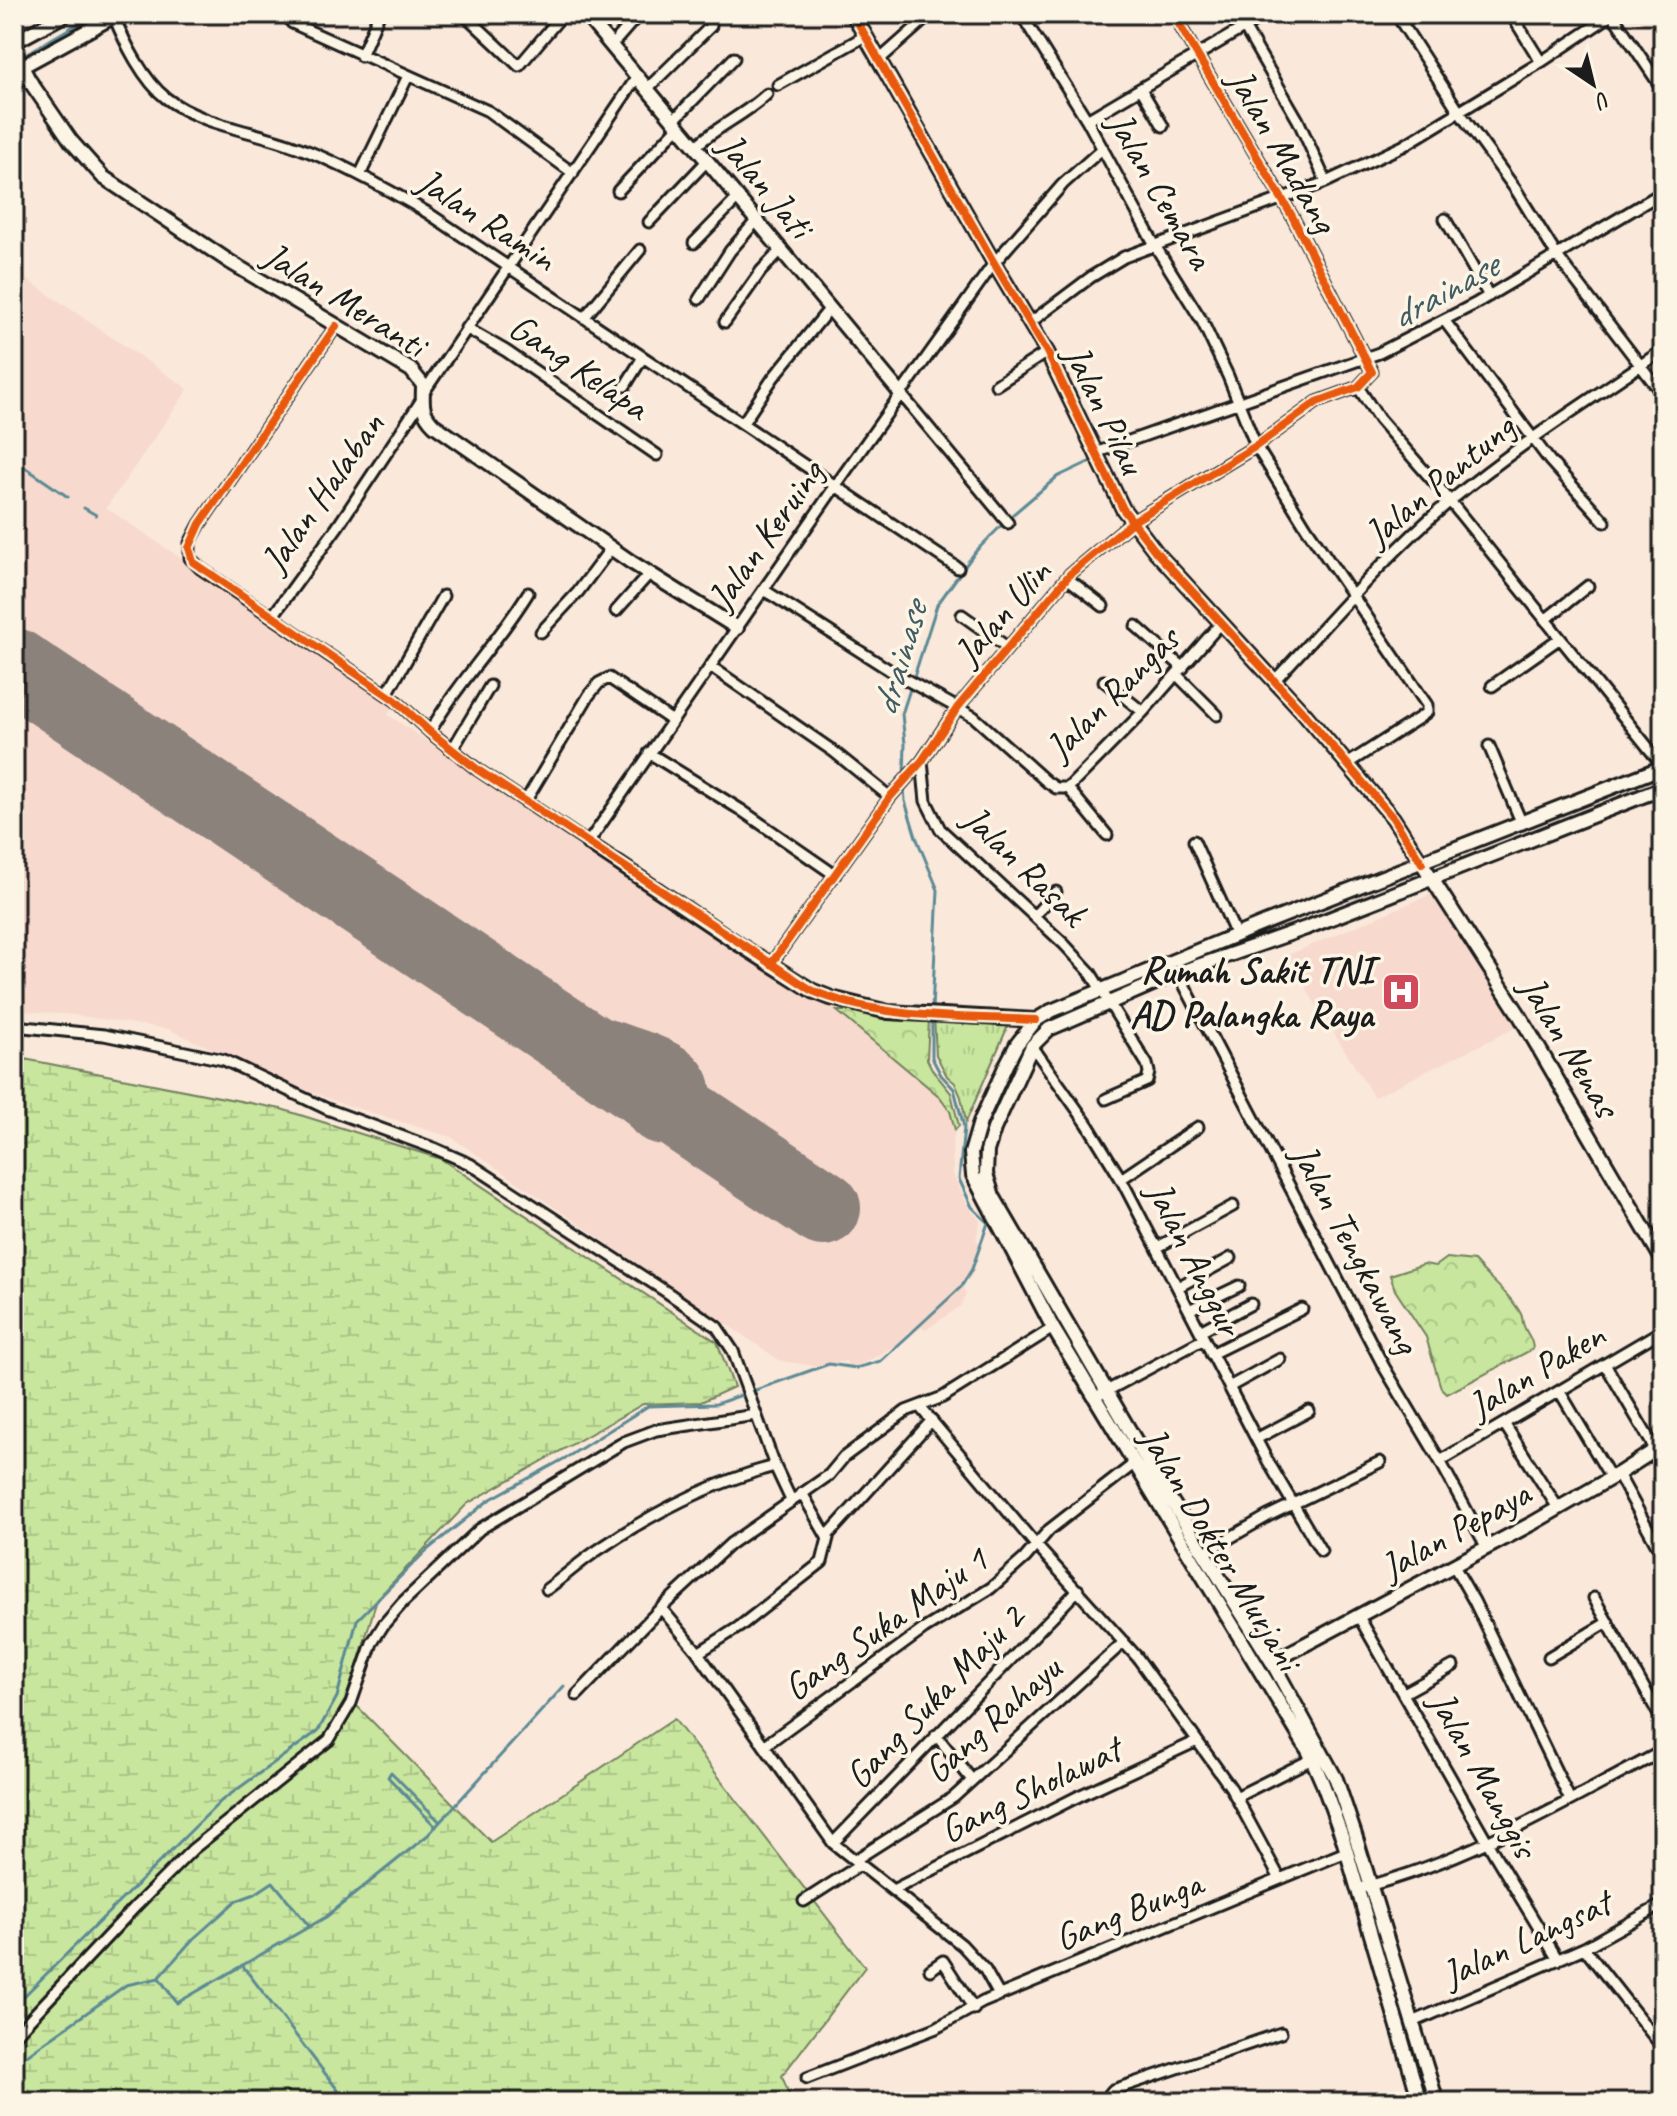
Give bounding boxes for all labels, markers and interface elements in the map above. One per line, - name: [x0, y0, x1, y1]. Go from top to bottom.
- north arrow: [1553, 44, 1633, 124]
- street label: Jalan Madang: [1216, 58, 1349, 242]
- text: U: [1588, 85, 1616, 117]
- street label: Jalan Cemara: [1096, 102, 1226, 279]
- street label: Jalan Jati: [707, 122, 826, 250]
- street label: Jalan Ramin: [407, 156, 566, 283]
- street label: Jalan Meranti: [253, 230, 438, 370]
- water label: drainase: [1381, 238, 1512, 341]
- street label: Gang Kelapa: [500, 303, 659, 431]
- street label: Jalan Pilau: [1052, 335, 1157, 484]
- street label: Jalan Halaban: [249, 402, 395, 583]
- street label: Jalan Pantung: [1353, 402, 1526, 558]
- street label: Jalan Keruing: [696, 450, 835, 621]
- street label: Jalan Ulin: [942, 548, 1062, 676]
- water label: drainase: [859, 591, 941, 722]
- street label: Jalan Rangas: [1034, 614, 1191, 772]
- street label: Jalan Rasak: [952, 794, 1099, 938]
- place label: Rumah Sakit TNI AD Palangka Raya: [1130, 947, 1381, 1038]
- street label: Jalan Nenas: [1508, 965, 1632, 1129]
- hospital icon: Rumah Sakit TNI AD Palangka Raya: [1380, 971, 1422, 1013]
- street label: Jalan Tengkawang: [1280, 1134, 1432, 1363]
- street label: Jalan Anggur: [1135, 1172, 1255, 1346]
- street label: Jalan Paken: [1458, 1310, 1615, 1430]
- street label: Jalan Dokter Murjani: [1128, 1416, 1314, 1682]
- street label: Jalan Pepaya: [1370, 1469, 1541, 1592]
- street label: Gang Suka Maju 1: [774, 1535, 998, 1711]
- street label: Gang Suka Maju 2: [835, 1592, 1036, 1798]
- street label: Gang Rahayu: [914, 1644, 1072, 1793]
- street label: Jalan Manggis: [1418, 1681, 1550, 1868]
- street label: Gang Sholawat: [932, 1723, 1133, 1853]
- street label: Gang Bunga: [1048, 1858, 1212, 1961]
- street label: Jalan Langsat: [1433, 1877, 1623, 1999]

